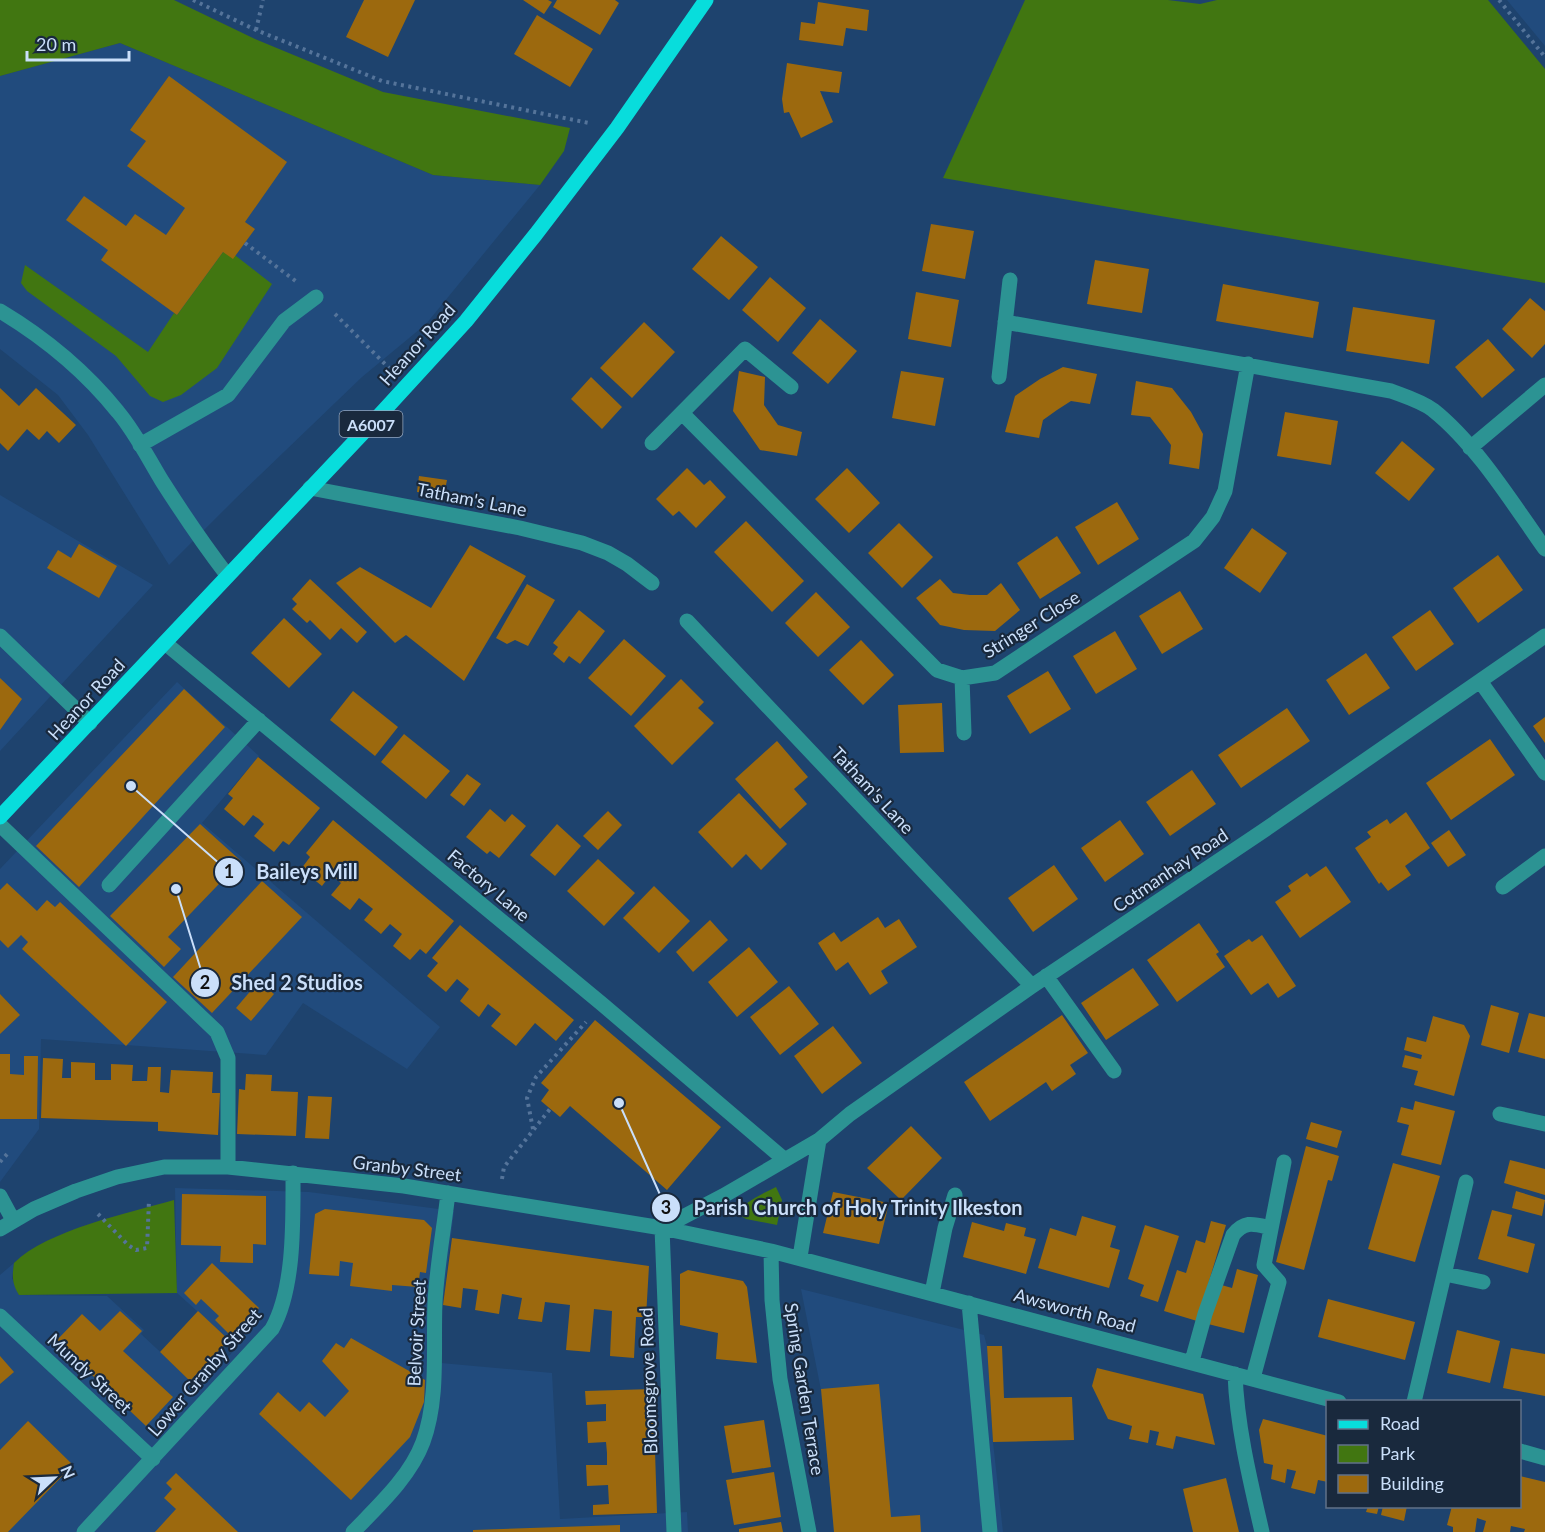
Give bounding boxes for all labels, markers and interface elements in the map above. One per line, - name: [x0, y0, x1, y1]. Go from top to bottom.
- scale bar: [27, 24, 129, 62]
- text: 20 m: [36, 33, 76, 55]
- street label: Heanor Road: [374, 298, 460, 390]
- road number: A6007: [340, 411, 403, 437]
- street label: Tatham's Lane: [415, 478, 529, 520]
- street label: Stringer Close: [979, 586, 1083, 662]
- street label: Heanor Road: [43, 654, 129, 744]
- street label: Tatham's Lane: [827, 742, 919, 838]
- street label: Cotmanhay Road: [1108, 823, 1232, 917]
- street label: Factory Lane: [443, 844, 535, 926]
- callout: Baileys Mill: [214, 853, 369, 891]
- text: Baileys Mill: [256, 859, 358, 883]
- text: 1: [224, 860, 234, 882]
- callout: Shed 2 Studios: [190, 964, 375, 1002]
- text: Shed 2 Studios: [231, 970, 363, 994]
- text: 2: [200, 971, 210, 993]
- street label: Granby Street: [352, 1150, 463, 1186]
- callout: Parish Church of Holy Trinity Ilkeston: [651, 1189, 1036, 1227]
- text: Parish Church of Holy Trinity Ilkeston: [694, 1195, 1022, 1219]
- text: 3: [661, 1196, 671, 1218]
- street label: Belvoir Street: [402, 1278, 430, 1387]
- street label: Awsworth Road: [1012, 1283, 1138, 1337]
- street label: Spring Garden Terrace: [781, 1301, 829, 1477]
- street label: Lower Granby Street: [143, 1303, 266, 1440]
- street label: Bloomsgrove Road: [634, 1307, 662, 1455]
- street label: Mundy Street: [43, 1328, 137, 1418]
- legend: [1326, 1400, 1521, 1508]
- text: Road: [1380, 1412, 1420, 1434]
- text: Park: [1380, 1442, 1416, 1464]
- north arrow: [24, 1448, 84, 1508]
- text: N: [57, 1463, 79, 1481]
- text: Building: [1380, 1472, 1444, 1494]

